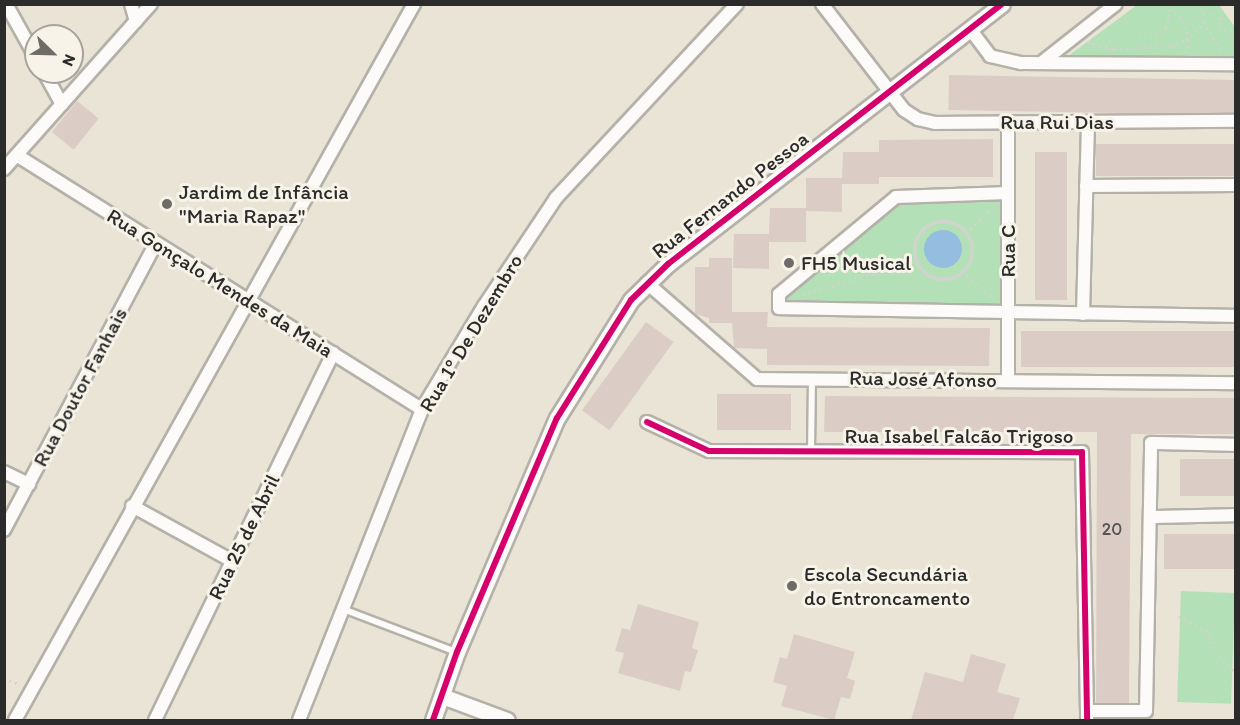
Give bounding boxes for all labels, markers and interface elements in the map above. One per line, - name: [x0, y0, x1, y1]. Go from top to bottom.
- north arrow: [24, 24, 84, 84]
- text: N: [58, 52, 80, 69]
- street label: Rua Rui Dias: [1001, 109, 1113, 135]
- street label: Rua Fernando Pessoa: [647, 127, 813, 263]
- place label: Jardim de Infância "Maria Rapaz": [179, 179, 349, 229]
- marker: Jardim de Infância "Maria Rapaz": [160, 197, 174, 211]
- street label: Rua Gonçalo Mendes da Maia: [102, 203, 338, 363]
- street label: Rua C: [995, 225, 1021, 277]
- street label: Rua 1º De Dezembro: [414, 249, 528, 417]
- place label: FH5 Musical: [801, 250, 911, 276]
- marker: FH5 Musical: [782, 256, 796, 270]
- street label: Rua Doutor Fanhais: [28, 304, 132, 470]
- street label: Rua José Afonso: [849, 365, 997, 393]
- street label: Rua Isabel Falcão Trigoso: [845, 423, 1073, 449]
- street label: Rua 25 de Abril: [203, 470, 285, 604]
- house number: 20: [1102, 518, 1122, 540]
- place label: Escola Secundária do Entroncamento: [804, 561, 971, 611]
- marker: Escola Secundária do Entroncamento: [785, 579, 799, 593]

